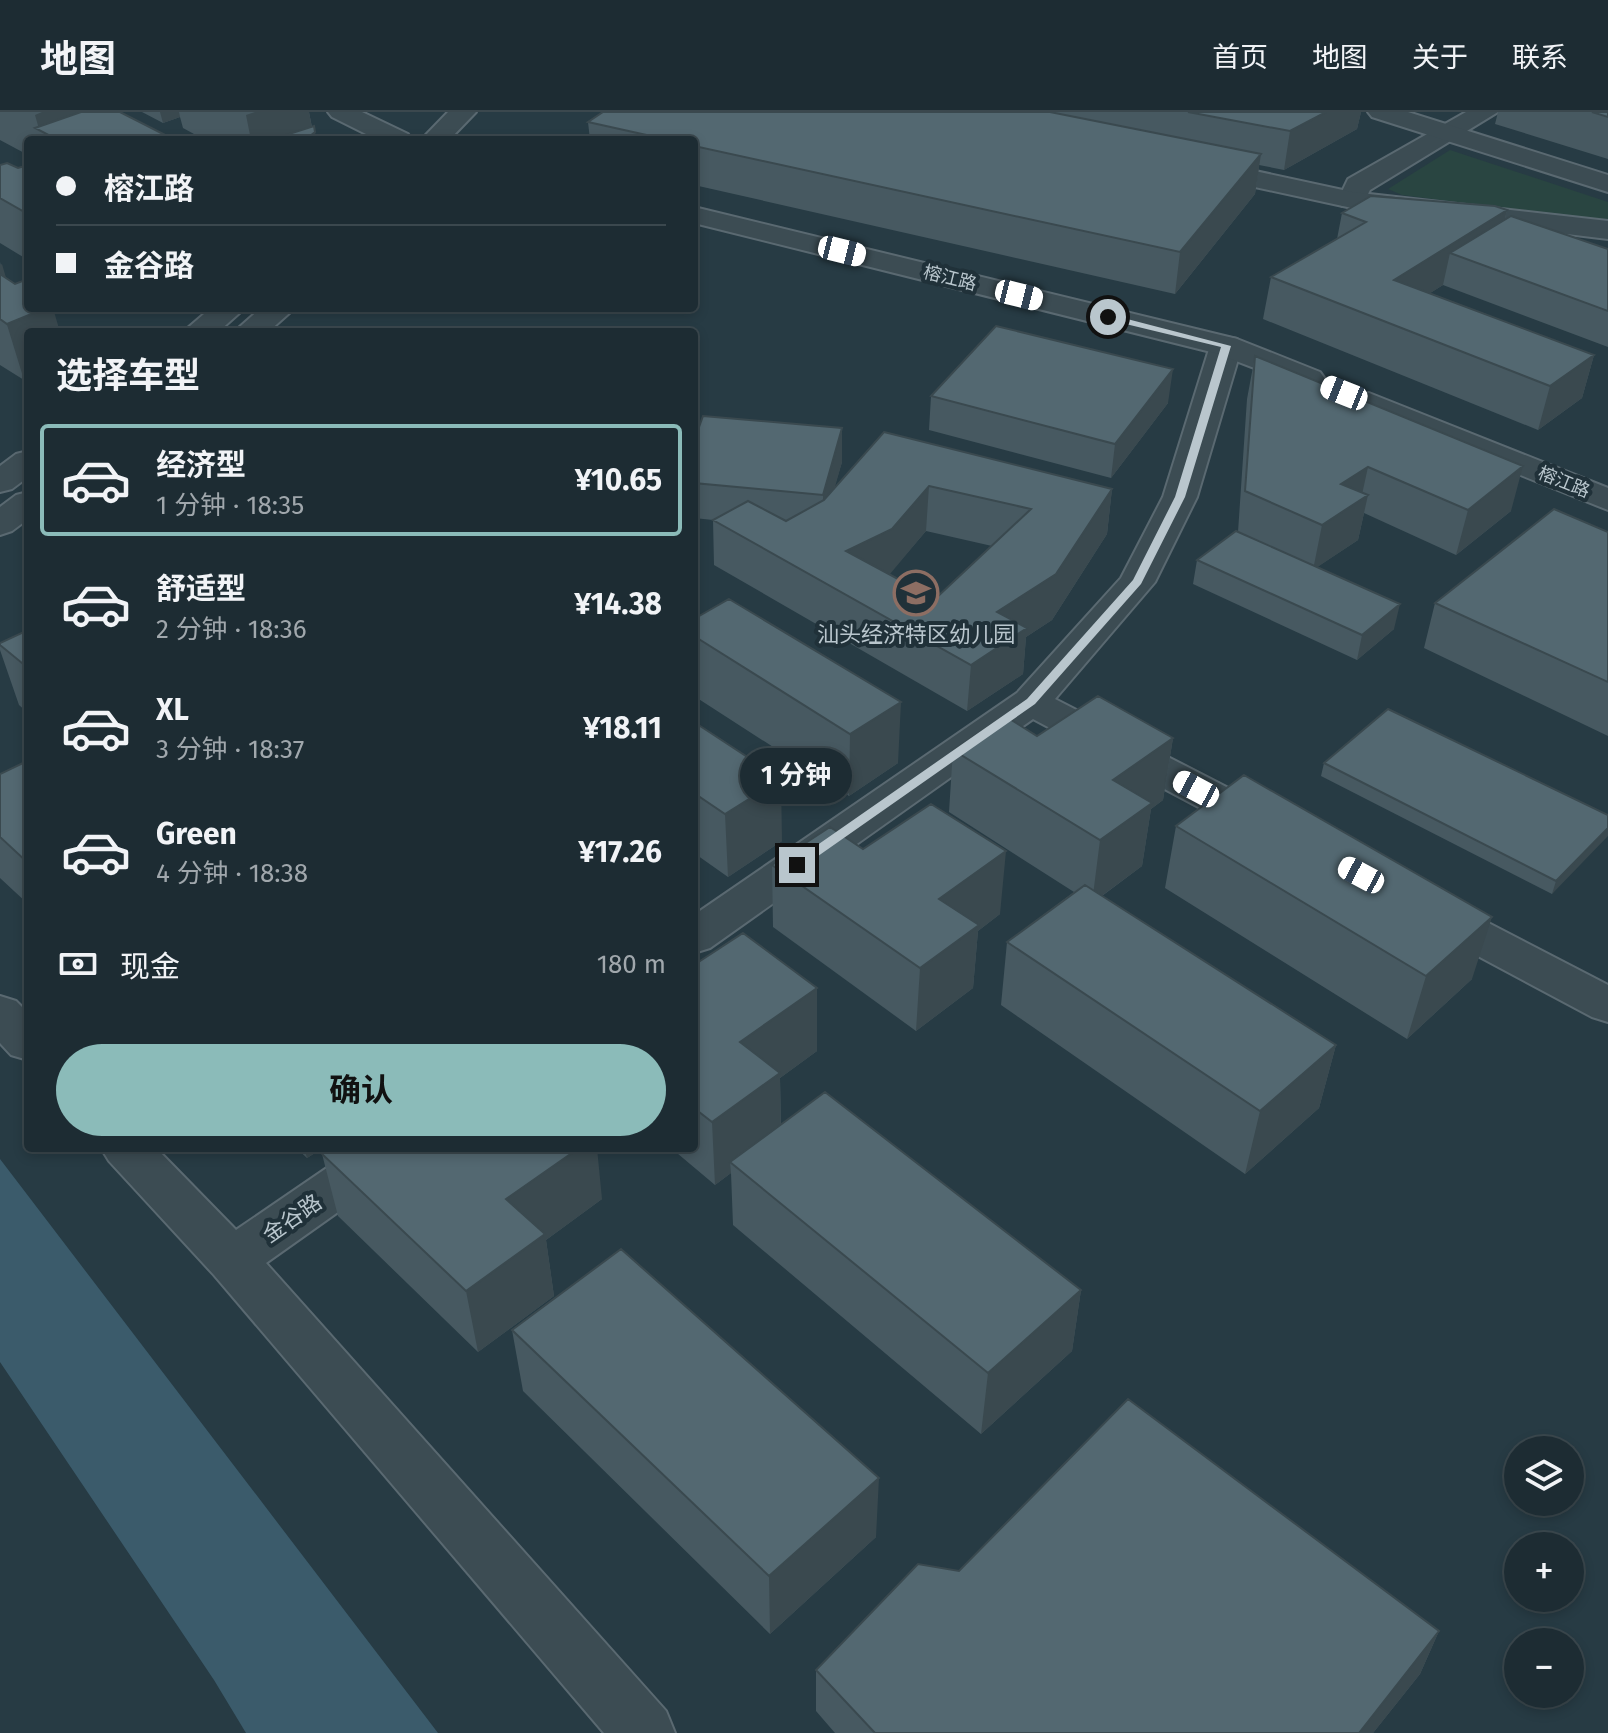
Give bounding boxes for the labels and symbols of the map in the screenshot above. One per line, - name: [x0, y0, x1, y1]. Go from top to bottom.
- car: [816, 234, 868, 268]
- street label: 榕江路: [921, 261, 979, 295]
- car: [993, 278, 1045, 312]
- route start: [1090, 299, 1126, 335]
- car: [1317, 373, 1371, 413]
- street label: 榕江路: [1535, 462, 1593, 502]
- school or university icon: 汕头经济特区幼儿园: [892, 569, 940, 617]
- place label: 汕头经济特区幼儿园: [817, 621, 1015, 648]
- callout: 1 分钟: [741, 749, 853, 805]
- car: [1169, 767, 1223, 811]
- route end: [779, 847, 815, 883]
- car: [1334, 853, 1388, 897]
- street label: 金谷路: [258, 1188, 327, 1248]

